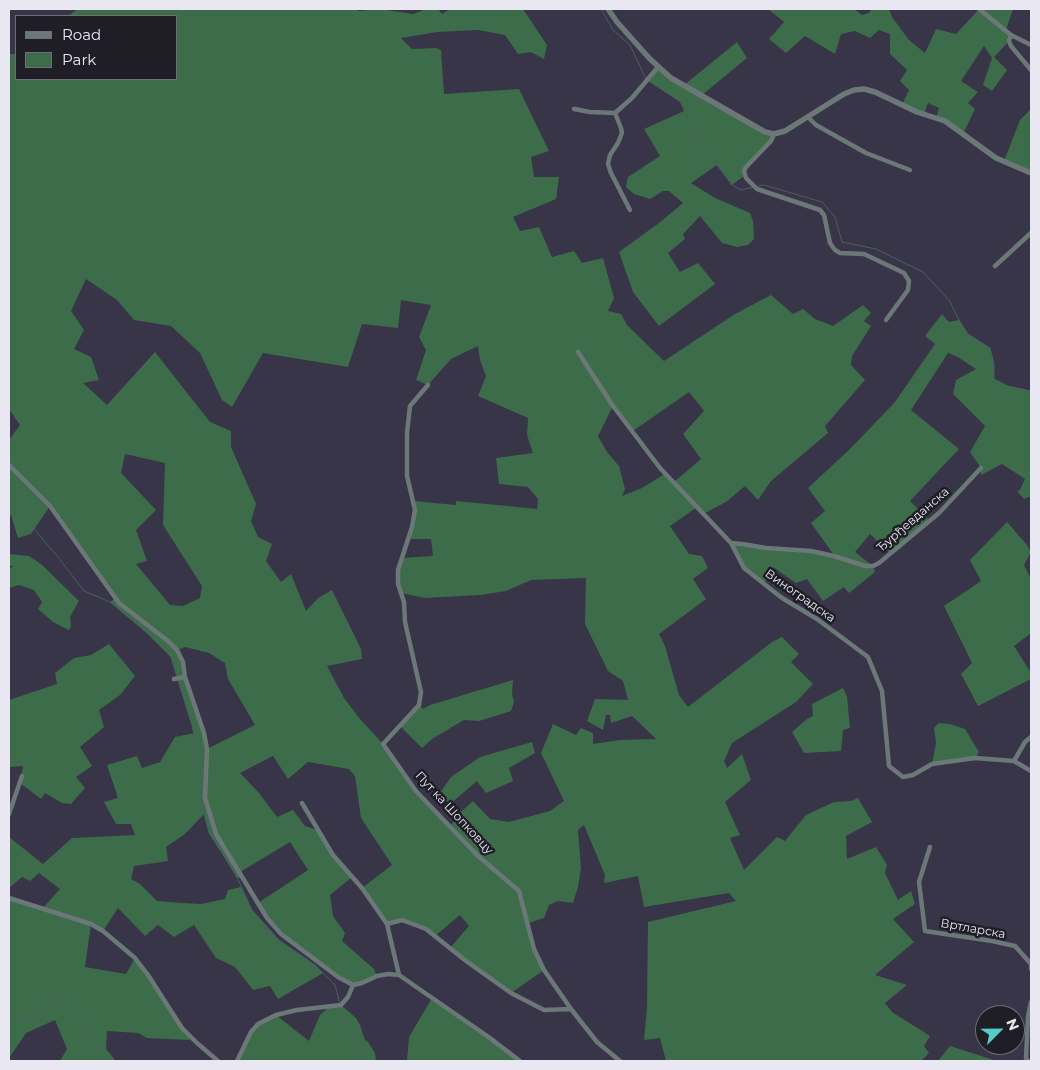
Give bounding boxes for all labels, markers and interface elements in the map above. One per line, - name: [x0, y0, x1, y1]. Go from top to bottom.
- legend: [15, 15, 178, 80]
- text: Road: [62, 25, 101, 44]
- text: Park: [62, 50, 96, 69]
- street label: Ђурђевданска: [874, 485, 952, 555]
- street label: Виноградска: [762, 567, 838, 625]
- street label: Пут ка Шопковцу: [412, 769, 496, 857]
- street label: Вртларска: [939, 916, 1007, 942]
- north arrow: [975, 1005, 1025, 1055]
- text: N: [1002, 1016, 1023, 1033]

